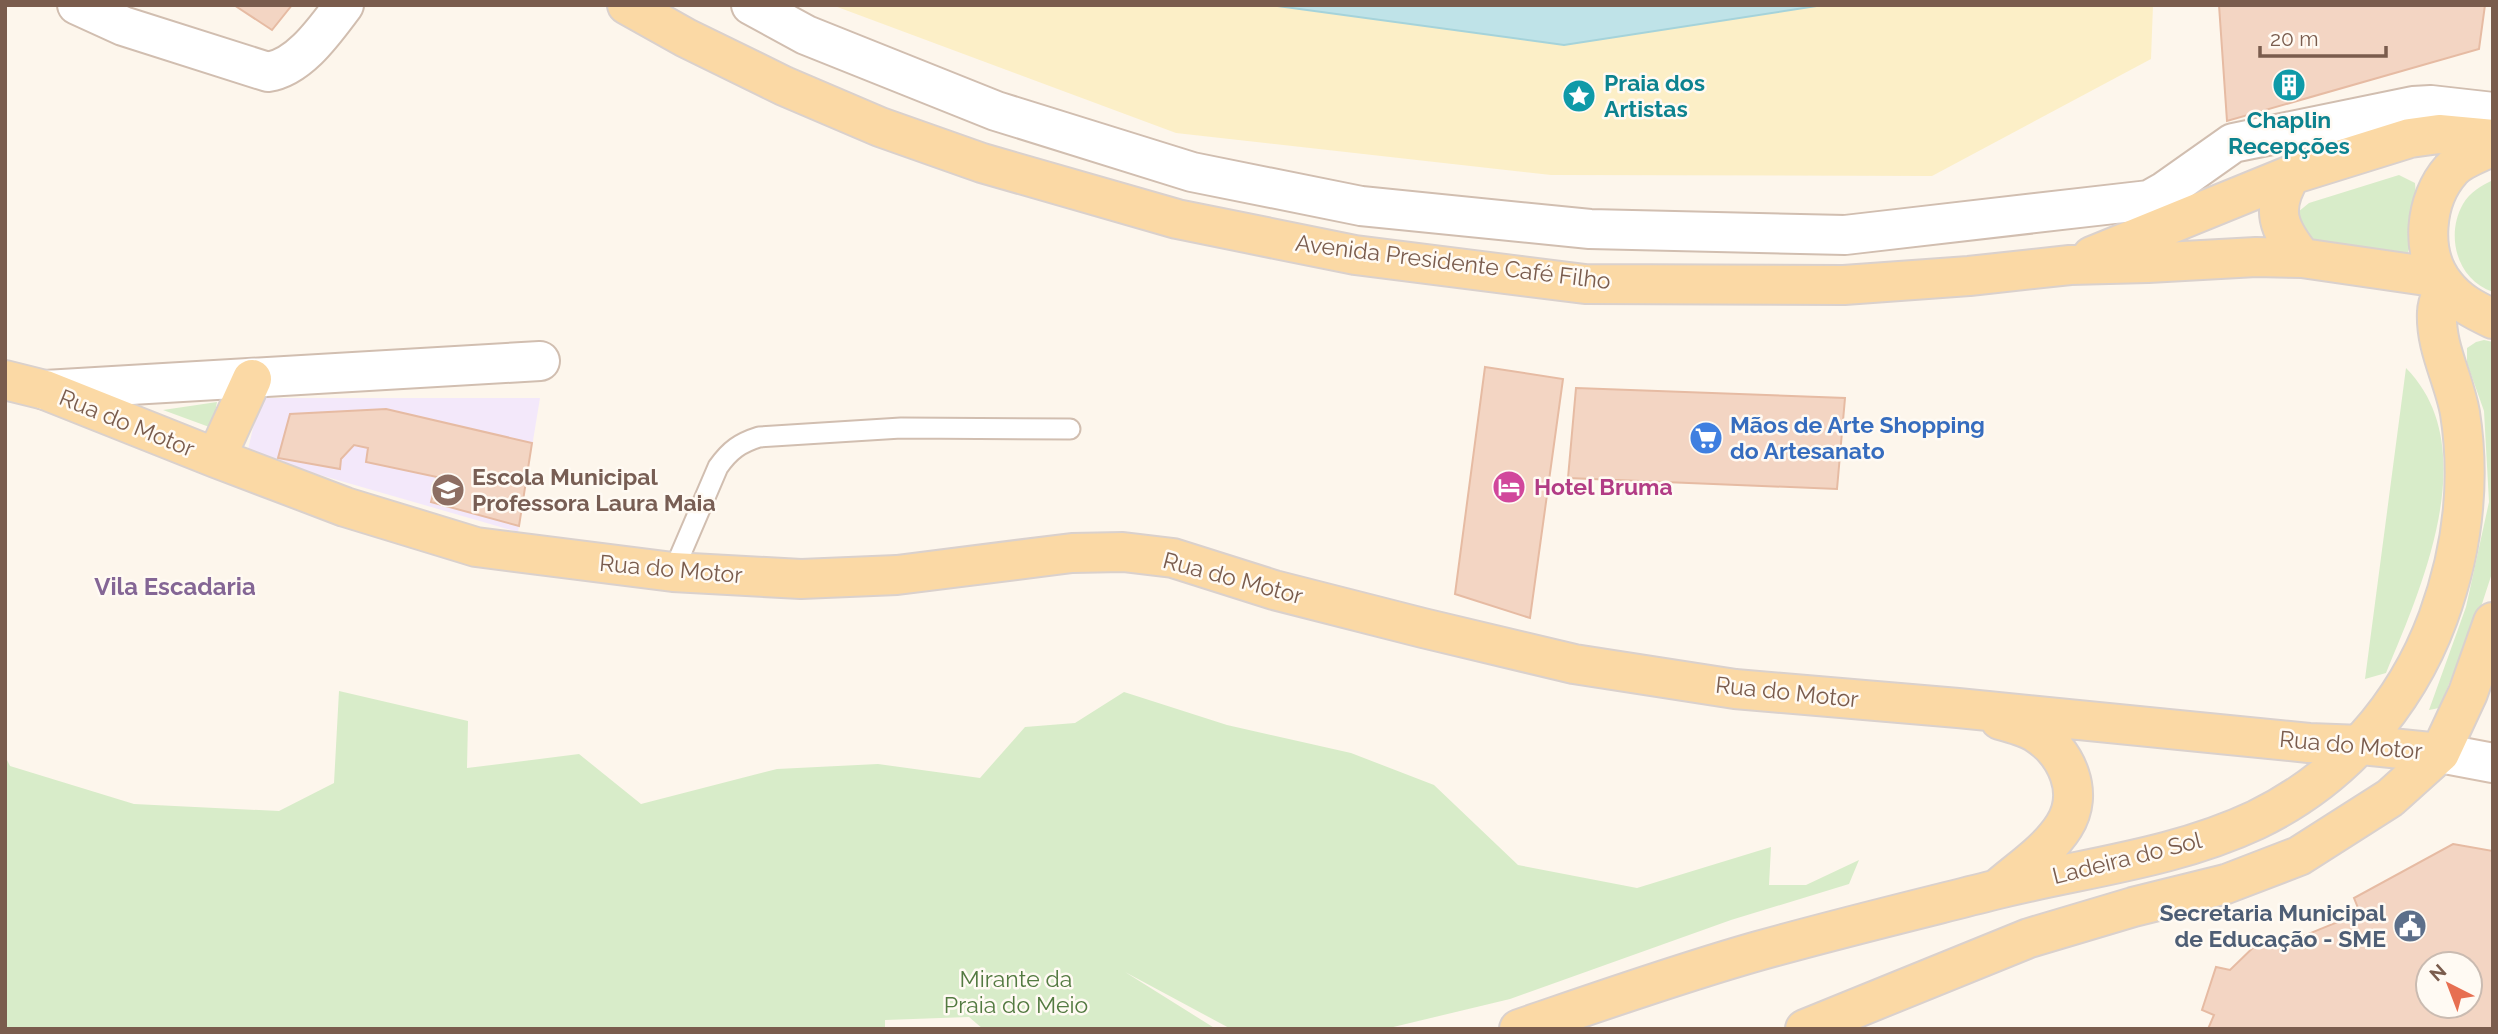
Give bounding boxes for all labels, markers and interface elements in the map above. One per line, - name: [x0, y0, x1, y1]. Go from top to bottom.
- scale bar: [2260, 14, 2386, 58]
- text: 20 m: [2270, 26, 2318, 51]
- building icon: Chaplin Recepções: [2270, 66, 2308, 104]
- place label: Praia dos Artistas: [1604, 69, 1705, 122]
- place icon: Praia dos Artistas: [1560, 77, 1598, 115]
- place label: Chaplin Recepções: [2228, 106, 2350, 159]
- street label: Avenida Presidente Café Filho: [1294, 229, 1612, 294]
- street label: Rua do Motor: [56, 383, 199, 462]
- place label: Mãos de Arte Shopping do Artesanato: [1730, 411, 1985, 464]
- supermarket icon: Mãos de Arte Shopping do Artesanato: [1687, 419, 1725, 457]
- place label: Escola Municipal Professora Laura Maia: [472, 463, 716, 516]
- hotel icon: Hotel Bruma: [1490, 468, 1528, 506]
- school or university icon: Escola Municipal Professora Laura Maia: [429, 471, 467, 509]
- place label: Hotel Bruma: [1534, 473, 1673, 500]
- street label: Rua do Motor: [1160, 546, 1306, 609]
- street label: Rua do Motor: [598, 549, 744, 588]
- district label: Vila Escadaria: [94, 572, 256, 601]
- street label: Rua do Motor: [1714, 671, 1860, 712]
- street label: Rua do Motor: [2278, 725, 2424, 764]
- street label: Ladeira do Sol: [2049, 826, 2205, 889]
- place label: Secretaria Municipal de Educação - SME: [2159, 899, 2387, 952]
- public building icon: Secretaria Municipal de Educação - SME: [2391, 907, 2429, 945]
- north arrow: [2414, 950, 2484, 1020]
- text: N: [2425, 959, 2450, 985]
- park label: Mirante da Praia do Meio: [944, 965, 1088, 1018]

